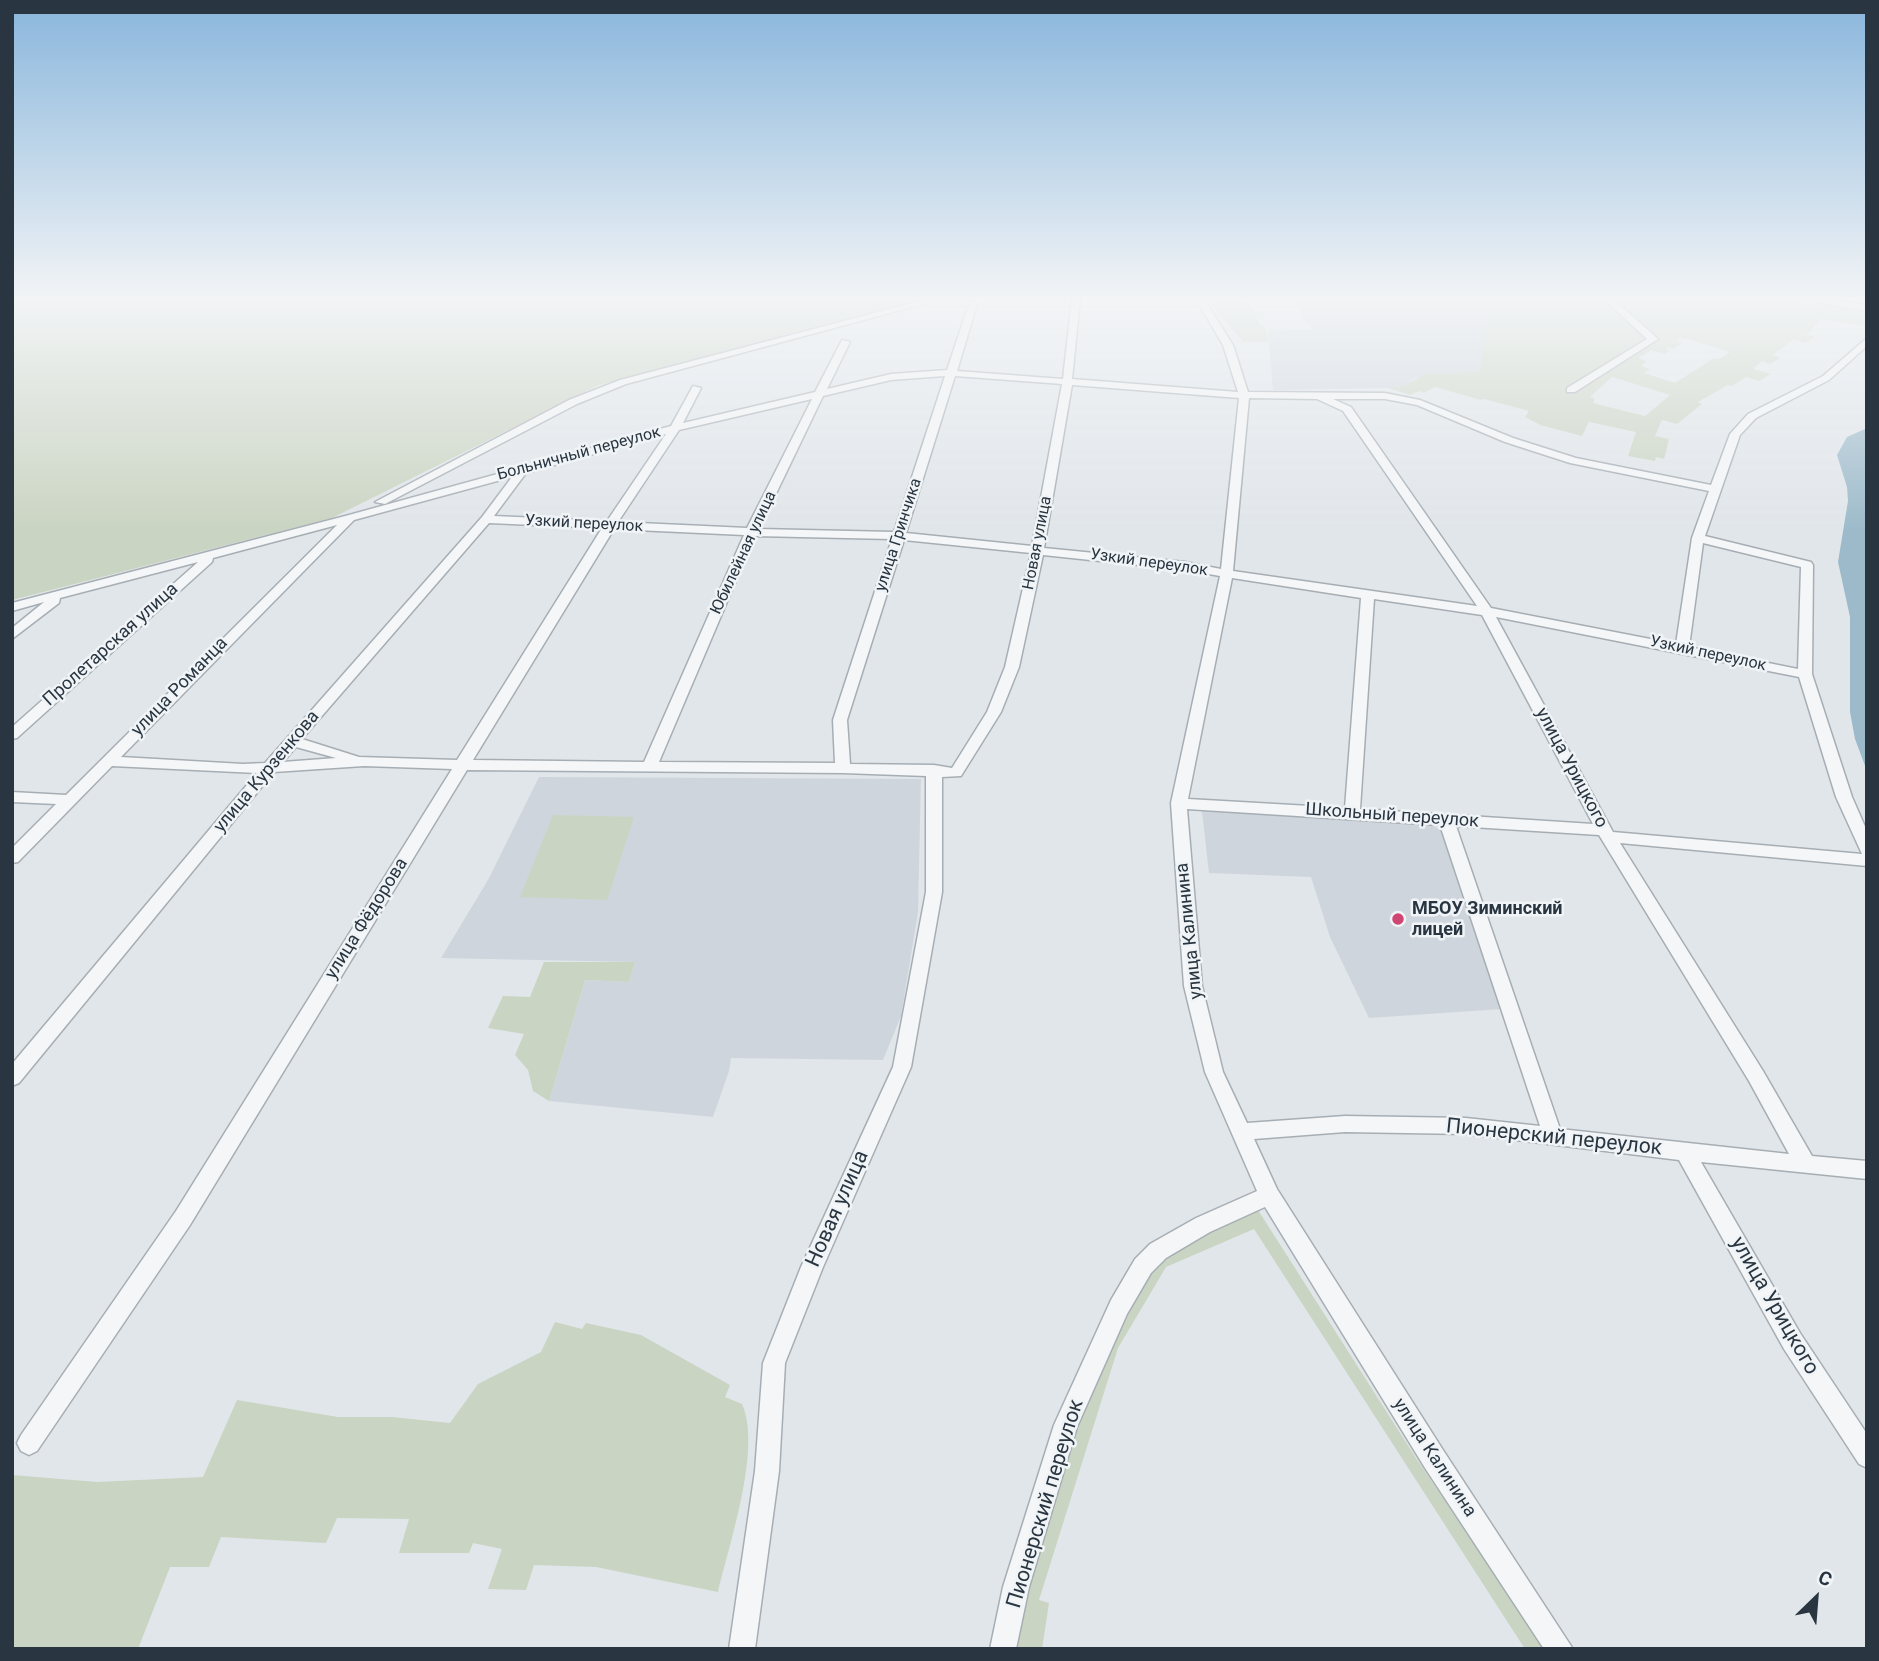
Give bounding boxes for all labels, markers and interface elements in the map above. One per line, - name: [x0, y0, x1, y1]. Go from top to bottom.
- street label: Больничный переулок: [495, 423, 663, 485]
- street label: улица Гринчика: [872, 476, 926, 594]
- street label: Юбилейная улица: [707, 488, 781, 618]
- street label: Новая улица: [1020, 495, 1056, 591]
- street label: Узкий переулок: [524, 511, 644, 537]
- street label: Узкий переулок: [1089, 545, 1209, 581]
- street label: Пролетарская улица: [39, 579, 183, 711]
- street label: Узкий переулок: [1648, 632, 1768, 676]
- street label: улица Романца: [127, 633, 233, 741]
- street label: улица Урицкого: [1530, 704, 1612, 832]
- street label: улица Курзенкова: [210, 707, 324, 837]
- street label: Школьный переулок: [1304, 799, 1480, 833]
- street label: улица Фёдорова: [321, 854, 413, 984]
- street label: улица Калинина: [1172, 862, 1208, 1000]
- place label: МБОУ Зиминский лицей: [1412, 898, 1563, 940]
- marker: МБОУ Зиминский лицей: [1390, 911, 1406, 927]
- street label: Пионерский переулок: [1445, 1114, 1663, 1162]
- street label: Новая улица: [801, 1147, 875, 1271]
- street label: улица Урицкого: [1724, 1233, 1824, 1379]
- street label: улица Калинина: [1388, 1395, 1480, 1521]
- street label: Пионерский переулок: [1002, 1397, 1090, 1611]
- north arrow: [1781, 1563, 1851, 1633]
- text: С: [1815, 1565, 1836, 1592]

